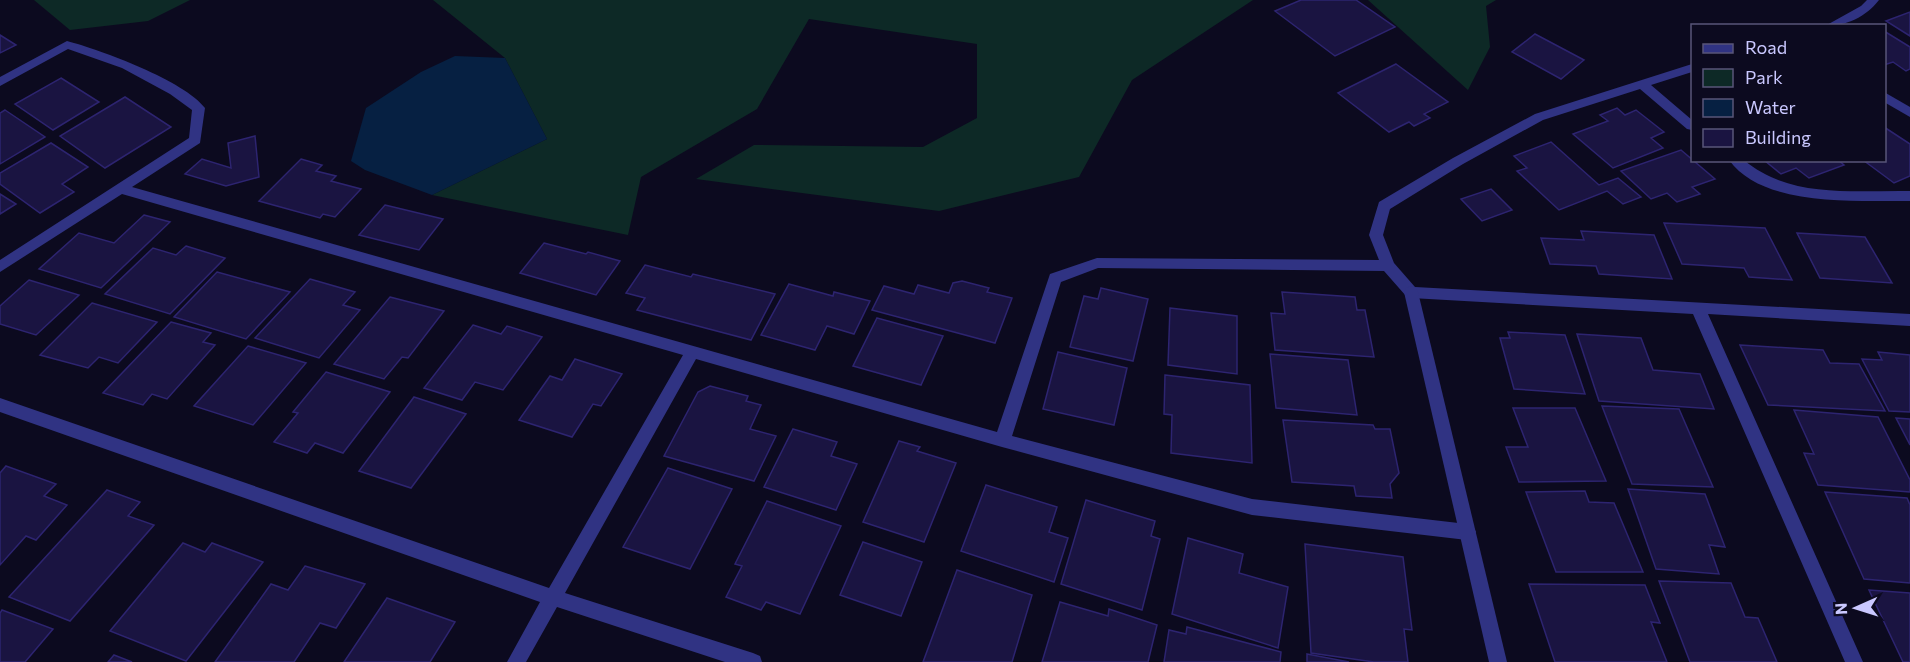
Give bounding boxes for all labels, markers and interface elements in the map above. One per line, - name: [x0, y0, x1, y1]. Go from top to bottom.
- legend: [1691, 24, 1886, 162]
- text: Road: [1745, 36, 1787, 58]
- text: Park: [1745, 66, 1783, 88]
- text: Water: [1745, 96, 1796, 118]
- text: Building: [1745, 126, 1811, 148]
- north arrow: [1826, 578, 1886, 638]
- text: N: [1831, 602, 1850, 615]

